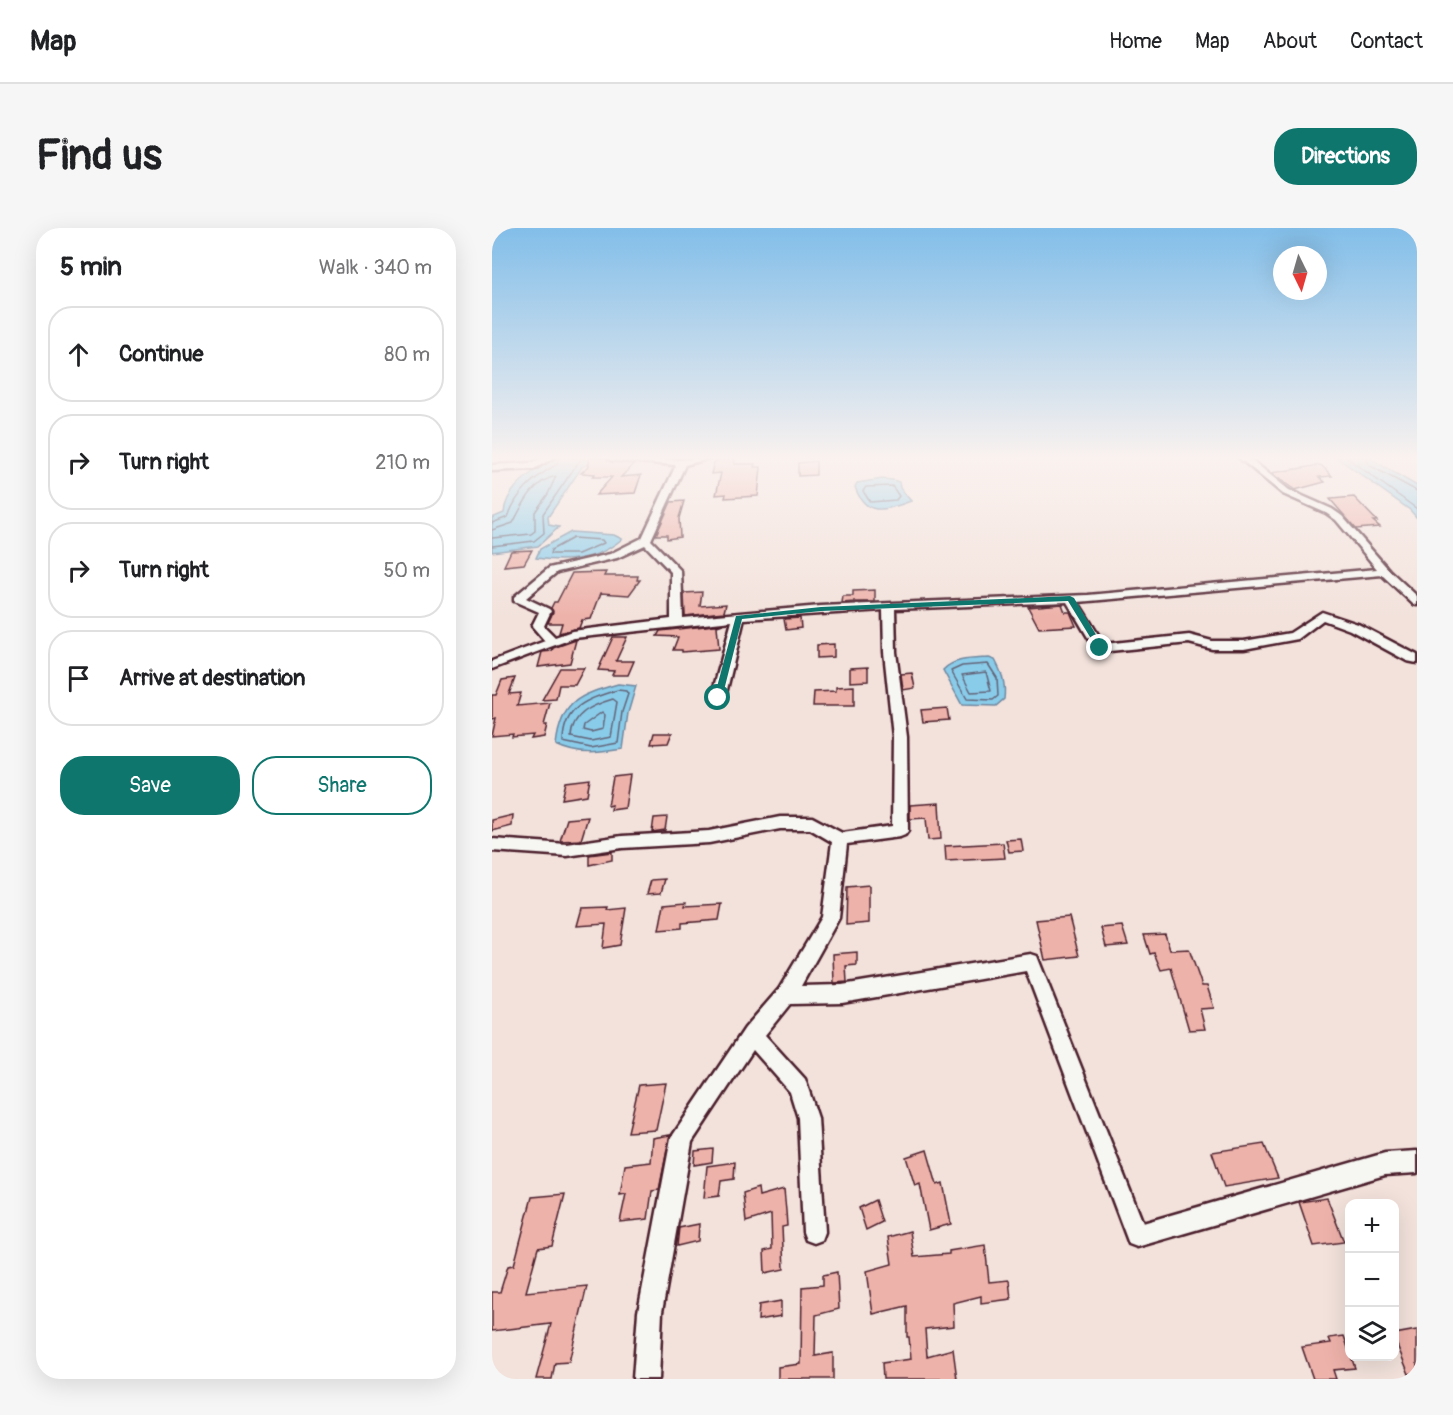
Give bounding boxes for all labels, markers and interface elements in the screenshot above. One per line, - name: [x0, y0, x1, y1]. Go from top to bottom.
- text: Map: [30, 24, 76, 59]
- text: Home: [1109, 28, 1162, 55]
- text: Map: [1195, 28, 1230, 55]
- text: About: [1263, 28, 1317, 55]
- text: Contact: [1350, 28, 1423, 55]
- button: Directions: [1274, 128, 1417, 185]
- text: Find us: [36, 130, 162, 182]
- north arrow: [1273, 246, 1327, 300]
- text: 5 min: [60, 251, 122, 283]
- text: Walk · 340 m: [319, 255, 432, 280]
- icon: ahead: [62, 338, 95, 371]
- text: Continue: [119, 340, 203, 368]
- text: 80 m: [384, 342, 430, 367]
- icon: right: [62, 446, 95, 479]
- text: Turn right: [119, 448, 209, 476]
- text: 210 m: [375, 450, 430, 475]
- icon: right: [62, 554, 95, 587]
- text: Turn right: [119, 556, 209, 584]
- text: 50 m: [383, 558, 430, 583]
- route end: [1086, 634, 1112, 660]
- icon: arrive: [62, 662, 95, 695]
- text: Arrive at destination: [119, 664, 305, 692]
- route start: [704, 684, 730, 710]
- button: Save: [60, 756, 240, 815]
- button: Share: [252, 756, 432, 815]
- map controls: [1345, 1199, 1399, 1361]
- button: +: [1345, 1199, 1399, 1253]
- button: −: [1345, 1253, 1399, 1307]
- button: layers: [1345, 1307, 1399, 1361]

